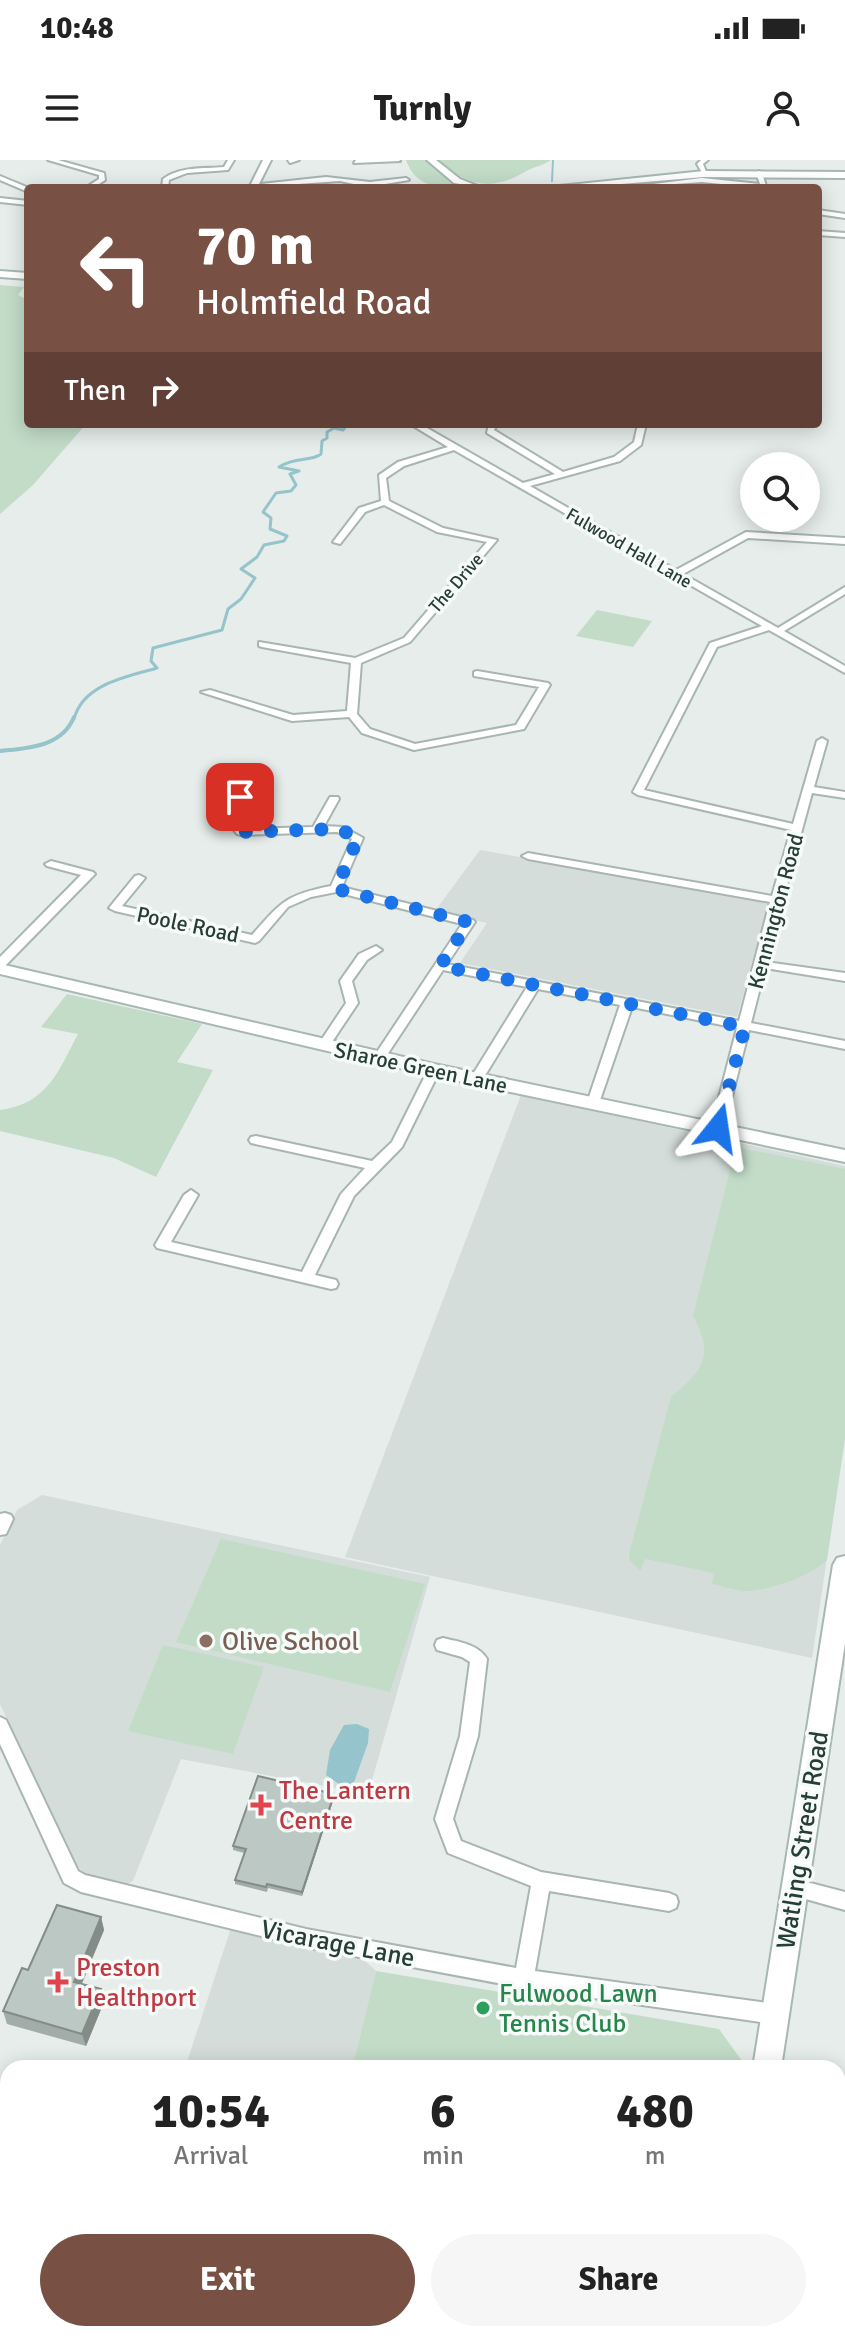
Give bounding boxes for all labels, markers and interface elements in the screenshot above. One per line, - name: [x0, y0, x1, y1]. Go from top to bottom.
- text: 10:48: [40, 10, 114, 47]
- icon: menu: [40, 86, 84, 130]
- text: Turnly: [374, 86, 471, 131]
- icon: person: [761, 86, 805, 130]
- text: 70 m: [196, 211, 314, 280]
- icon: left: [64, 216, 168, 320]
- text: Holmfield Road: [196, 280, 432, 325]
- icon: right: [142, 368, 186, 412]
- text: Then: [64, 372, 126, 409]
- map controls: [740, 452, 820, 532]
- button: search: [740, 452, 820, 532]
- street label: Fulwood Hall Lane: [562, 503, 696, 593]
- street label: The Drive: [424, 549, 488, 617]
- pin: [206, 763, 274, 831]
- icon: arrive: [218, 775, 262, 819]
- street label: Kennington Road: [742, 830, 809, 992]
- street label: Poole Road: [134, 900, 242, 948]
- street label: Sharoe Green Lane: [332, 1036, 510, 1099]
- position arrow: [676, 1086, 760, 1170]
- place label: Olive School: [222, 1626, 359, 1658]
- marker: Olive School: [197, 1632, 215, 1650]
- street label: Watling Street Road: [770, 1729, 836, 1952]
- place label: The Lantern Centre: [279, 1775, 411, 1837]
- marker: The Lantern Centre: [250, 1794, 272, 1816]
- street label: Vicarage Lane: [258, 1913, 417, 1975]
- place label: Preston Healthport: [76, 1952, 197, 2014]
- marker: Preston Healthport: [47, 1971, 69, 1993]
- place label: Fulwood Lawn Tennis Club: [499, 1978, 658, 2040]
- marker: Fulwood Lawn Tennis Club: [474, 1999, 492, 2017]
- text: 10:54: [152, 2082, 270, 2141]
- text: 6: [430, 2082, 456, 2141]
- text: 480: [616, 2082, 694, 2141]
- text: Arrival: [174, 2140, 248, 2172]
- text: min: [422, 2140, 464, 2172]
- text: m: [645, 2140, 665, 2172]
- button: Exit: [40, 2234, 415, 2326]
- button: Share: [431, 2234, 806, 2326]

